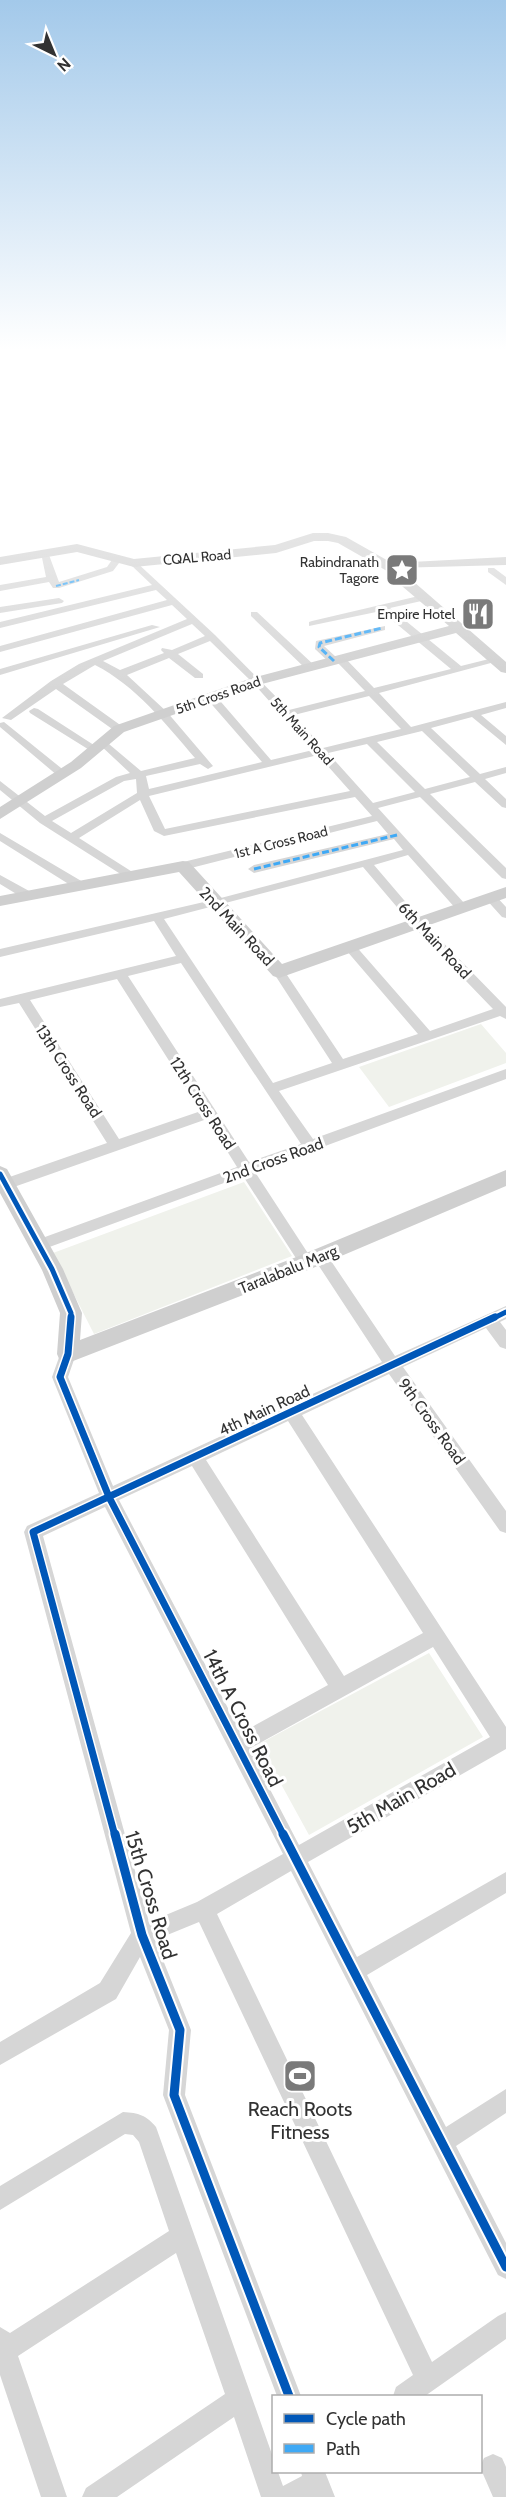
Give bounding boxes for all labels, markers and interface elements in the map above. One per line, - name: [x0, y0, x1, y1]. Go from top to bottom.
- north arrow: [24, 24, 84, 84]
- text: N: [53, 54, 75, 75]
- street label: CQAL Road: [162, 545, 232, 569]
- place icon: Rabindranath Tagore: [384, 552, 420, 588]
- place label: Rabindranath Tagore: [300, 553, 379, 587]
- restaurant icon: Empire Hotel: [460, 596, 496, 632]
- place label: Empire Hotel: [377, 605, 456, 623]
- street label: 5th Cross Road: [173, 672, 263, 718]
- street label: 5th Main Road: [267, 693, 337, 769]
- street label: 1st A Cross Road: [232, 822, 330, 862]
- street label: 2nd Main Road: [195, 883, 278, 970]
- street label: 6th Main Road: [394, 898, 475, 983]
- street label: 13th Cross Road: [32, 1021, 106, 1121]
- street label: 12th Cross Road: [166, 1054, 239, 1153]
- street label: 2nd Cross Road: [221, 1134, 326, 1187]
- street label: Taralabalu Marg: [236, 1241, 341, 1298]
- street label: 9th Cross Road: [394, 1375, 469, 1468]
- street label: 4th Main Road: [216, 1381, 313, 1440]
- street label: 14th A Cross Road: [198, 1645, 288, 1791]
- street label: 5th Main Road: [342, 1757, 460, 1839]
- street label: 15th Cross Road: [120, 1828, 182, 1962]
- sports icon: Reach Roots Fitness: [282, 2058, 318, 2094]
- place label: Reach Roots Fitness: [248, 2097, 352, 2144]
- legend: [272, 2395, 482, 2473]
- text: Cycle path: [326, 2408, 406, 2430]
- text: Path: [326, 2438, 360, 2460]

